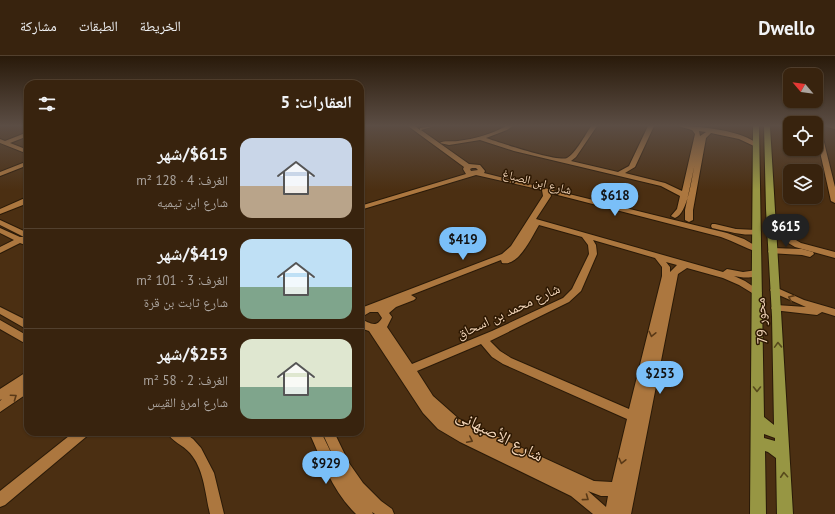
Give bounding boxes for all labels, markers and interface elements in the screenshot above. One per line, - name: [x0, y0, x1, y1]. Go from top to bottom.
- text: Dwello: [758, 16, 815, 40]
- text: مشاركة: [20, 17, 57, 35]
- text: الطبقات: [79, 17, 118, 35]
- text: الخريطة: [140, 17, 181, 35]
- north arrow: [783, 68, 823, 108]
- map controls: [783, 68, 823, 204]
- text: العقارات: 5: [281, 91, 352, 113]
- icon: filters: [36, 93, 58, 115]
- button: locate: [783, 116, 823, 156]
- text: $615/شهر: [157, 143, 228, 165]
- icon: home: [272, 154, 320, 202]
- button: layers: [783, 164, 823, 204]
- street label: شارع ابن الصباغ: [501, 166, 573, 198]
- text: الغرف: 4 · 128 m²: [136, 172, 228, 189]
- pin: $618: [591, 183, 639, 217]
- text: $618: [600, 187, 630, 204]
- text: شارع ابن تيميه: [157, 194, 228, 211]
- pin: $615: [762, 214, 810, 248]
- text: $615: [771, 218, 801, 235]
- pin: $419: [439, 227, 487, 261]
- text: $419: [448, 231, 478, 248]
- text: $419/شهر: [157, 243, 228, 265]
- icon: home: [272, 255, 320, 303]
- text: الغرف: 3 · 101 m²: [136, 272, 228, 289]
- street label: شارع محمد بن اسحاق: [453, 279, 563, 344]
- text: شارع ثابت بن قرة: [144, 294, 228, 311]
- one-way arrow: [788, 295, 796, 303]
- street label: محور 79: [751, 297, 771, 345]
- one-way arrow: [648, 331, 656, 338]
- one-way arrow: [774, 342, 782, 348]
- text: $253/شهر: [157, 343, 228, 365]
- icon: home: [272, 355, 320, 403]
- pin: $253: [636, 361, 684, 395]
- text: $253: [645, 365, 675, 382]
- text: الغرف: 2 · 58 m²: [143, 372, 228, 389]
- one-way arrow: [753, 386, 761, 392]
- one-way arrow: [10, 394, 17, 402]
- text: شارع امرؤ القيس: [147, 394, 228, 411]
- street label: شارع الأصبهانى: [452, 404, 547, 467]
- one-way arrow: [465, 435, 473, 443]
- pin: $929: [302, 451, 350, 485]
- text: $929: [311, 455, 341, 472]
- one-way arrow: [619, 458, 627, 464]
- one-way arrow: [779, 472, 788, 478]
- one-way arrow: [581, 493, 588, 500]

